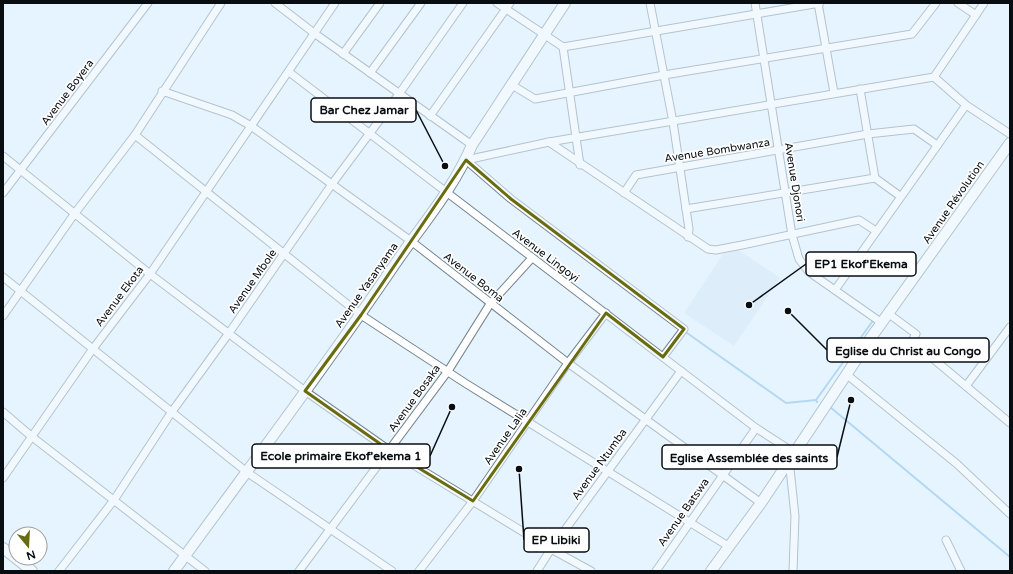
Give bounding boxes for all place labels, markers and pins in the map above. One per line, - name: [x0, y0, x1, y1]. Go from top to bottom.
- callout: Bar Chez Jamar: [311, 98, 416, 122]
- callout: EP1 Ekof'Ekema: [806, 252, 916, 276]
- callout: Eglise du Christ au Congo: [827, 338, 989, 362]
- callout: Ecole primaire Ekof'ekema 1: [252, 444, 430, 468]
- callout: Eglise Assemblée des saints: [662, 445, 837, 469]
- callout: EP Libiki: [524, 528, 589, 552]

